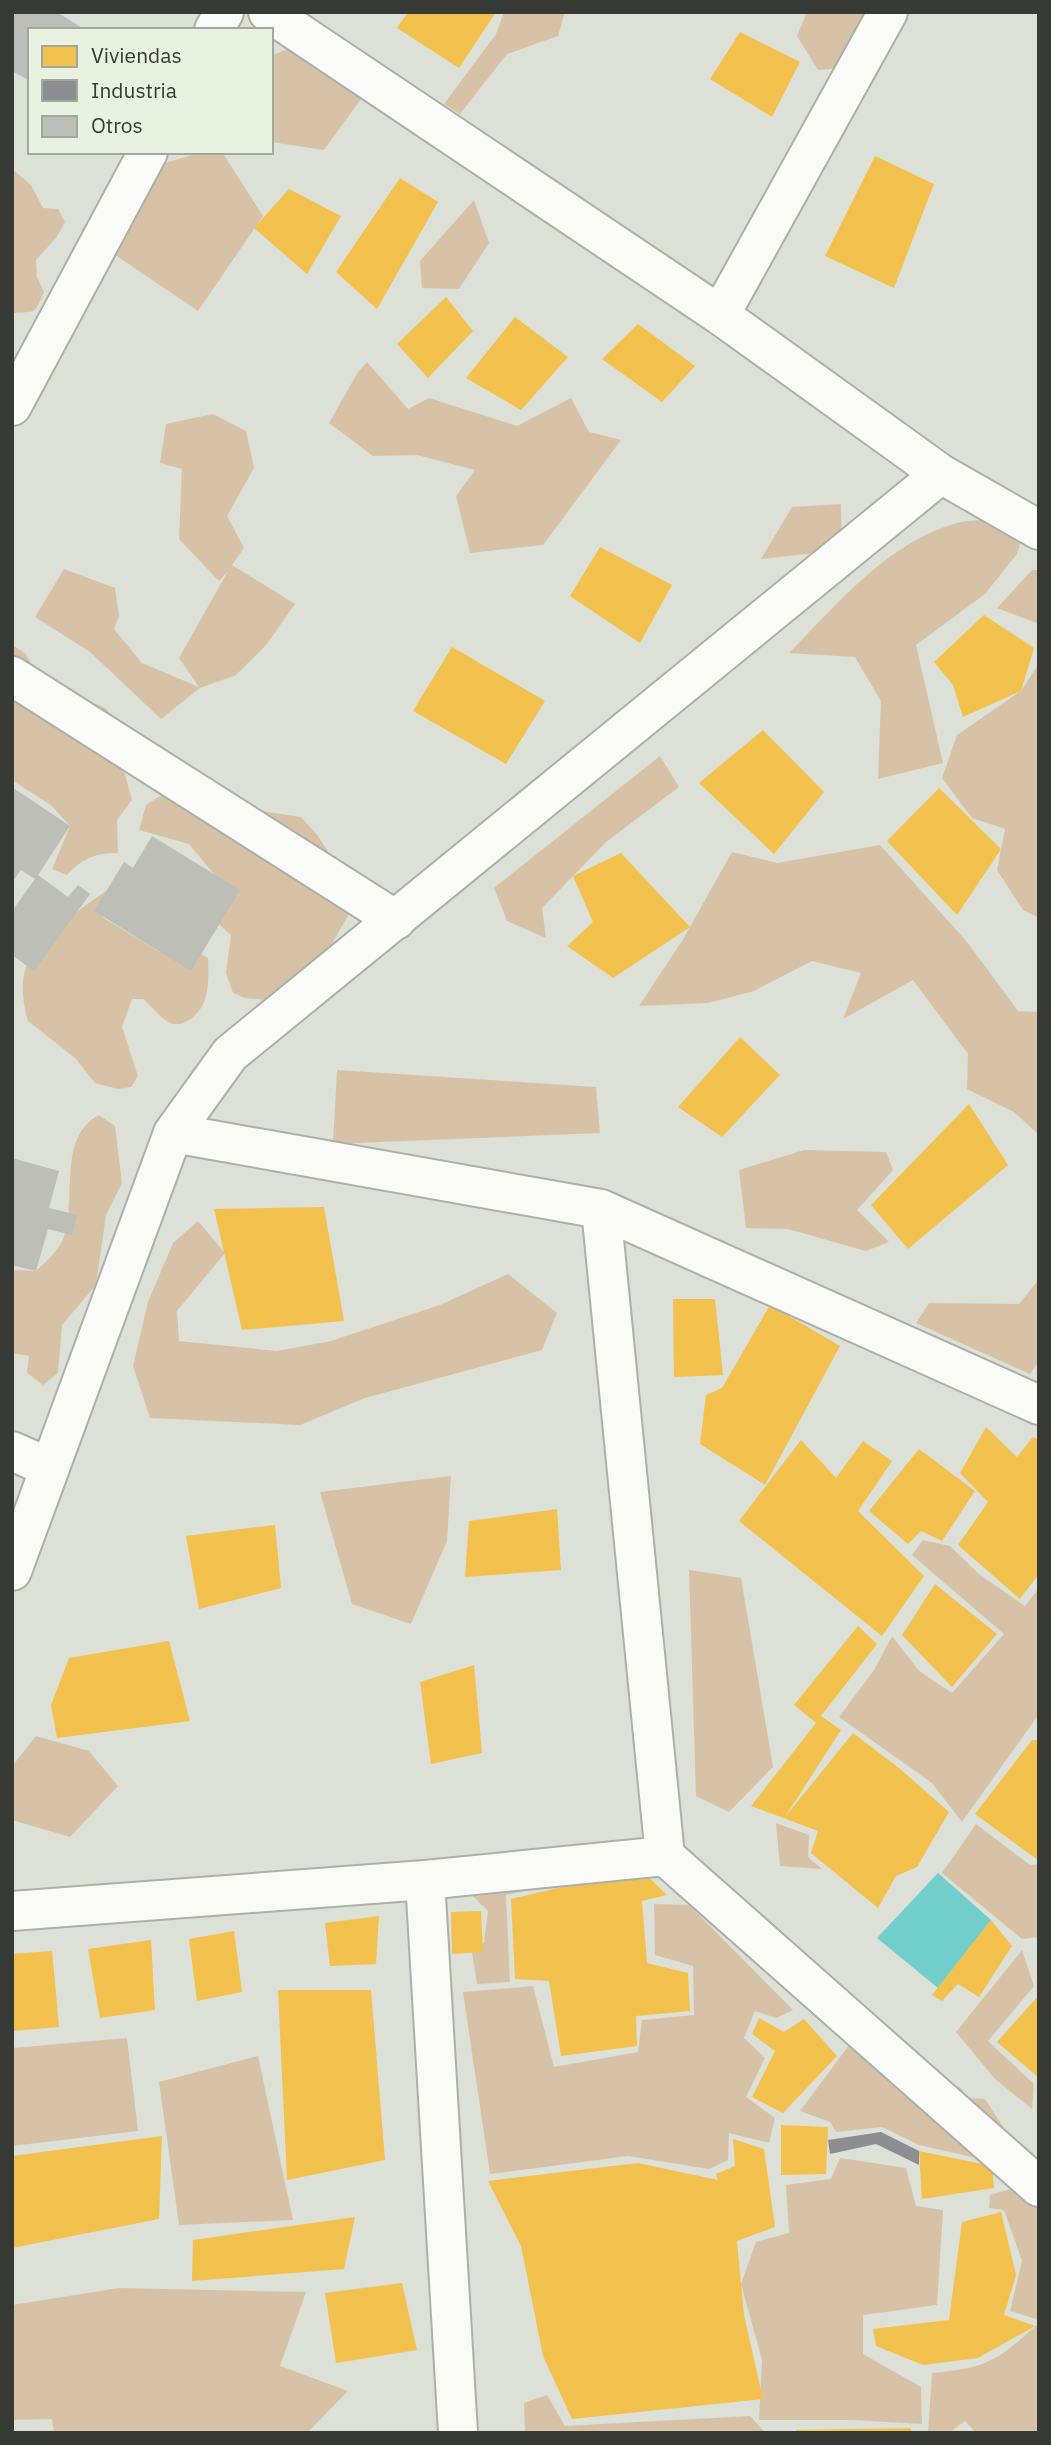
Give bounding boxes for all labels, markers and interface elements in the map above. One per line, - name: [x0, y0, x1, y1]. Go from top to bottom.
- legend: [28, 28, 273, 154]
- text: Viviendas: [91, 41, 182, 69]
- text: Industria: [91, 76, 177, 104]
- text: Otros: [91, 111, 143, 139]

